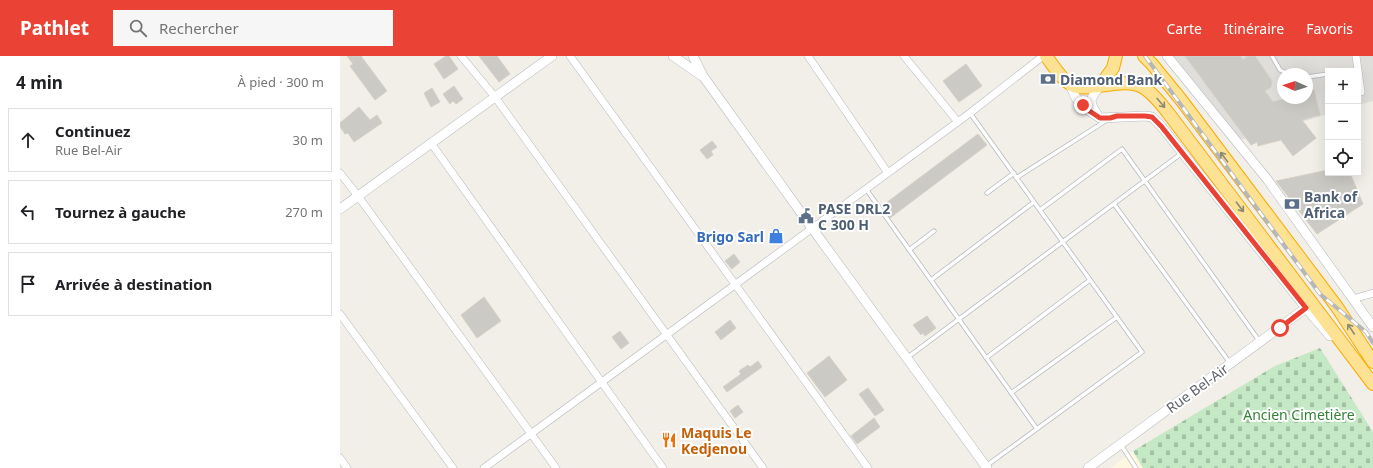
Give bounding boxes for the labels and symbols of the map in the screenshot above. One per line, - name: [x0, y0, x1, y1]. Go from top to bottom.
- north arrow: [1277, 68, 1313, 104]
- bank icon: Diamond Bank: [1039, 70, 1057, 88]
- place label: Diamond Bank: [1060, 70, 1163, 89]
- route end: [1074, 96, 1092, 114]
- one-way arrow: [1157, 98, 1165, 109]
- one-way arrow: [1220, 152, 1228, 163]
- place label: Bank of Africa: [1304, 187, 1359, 222]
- bank icon: Bank of Africa: [1283, 195, 1301, 213]
- place label: PASE DRL2 C 300 H: [818, 199, 890, 234]
- one-way arrow: [1235, 201, 1244, 212]
- public building icon: PASE DRL2 C 300 H: [797, 207, 815, 225]
- place label: Brigo Sarl: [696, 227, 764, 246]
- shop icon: Brigo Sarl: [767, 227, 785, 245]
- route start: [1271, 319, 1289, 337]
- one-way arrow: [1347, 324, 1355, 335]
- street label: Rue Bel-Air: [1162, 359, 1232, 417]
- park label: Ancien Cimetière: [1243, 405, 1355, 424]
- place label: Maquis Le Kedjenou: [681, 423, 752, 458]
- restaurant icon: Maquis Le Kedjenou: [660, 431, 678, 449]

